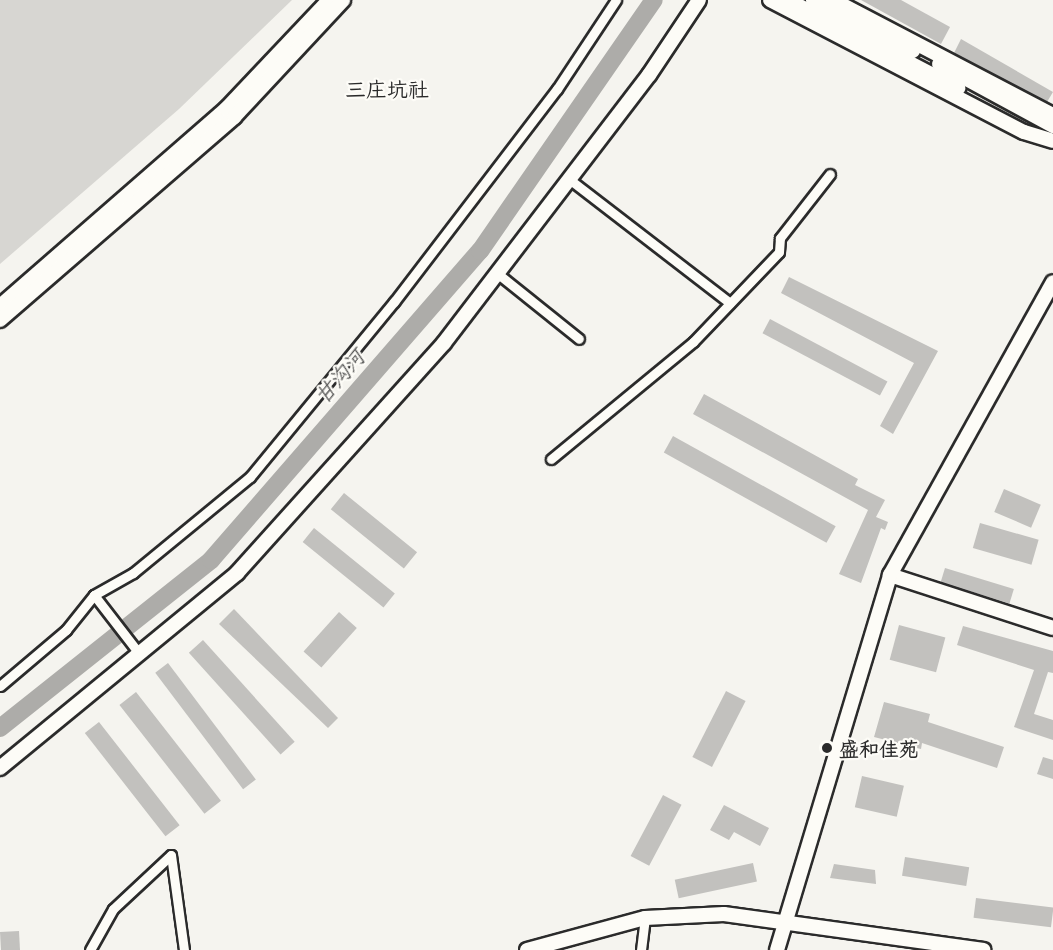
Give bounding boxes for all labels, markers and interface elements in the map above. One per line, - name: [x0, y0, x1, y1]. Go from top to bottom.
- district label: 三庄坑社: [345, 77, 429, 103]
- water label: 甘沟河: [310, 345, 370, 409]
- place label: 盛和佳苑: [839, 736, 919, 760]
- marker: 盛和佳苑: [820, 741, 834, 755]

